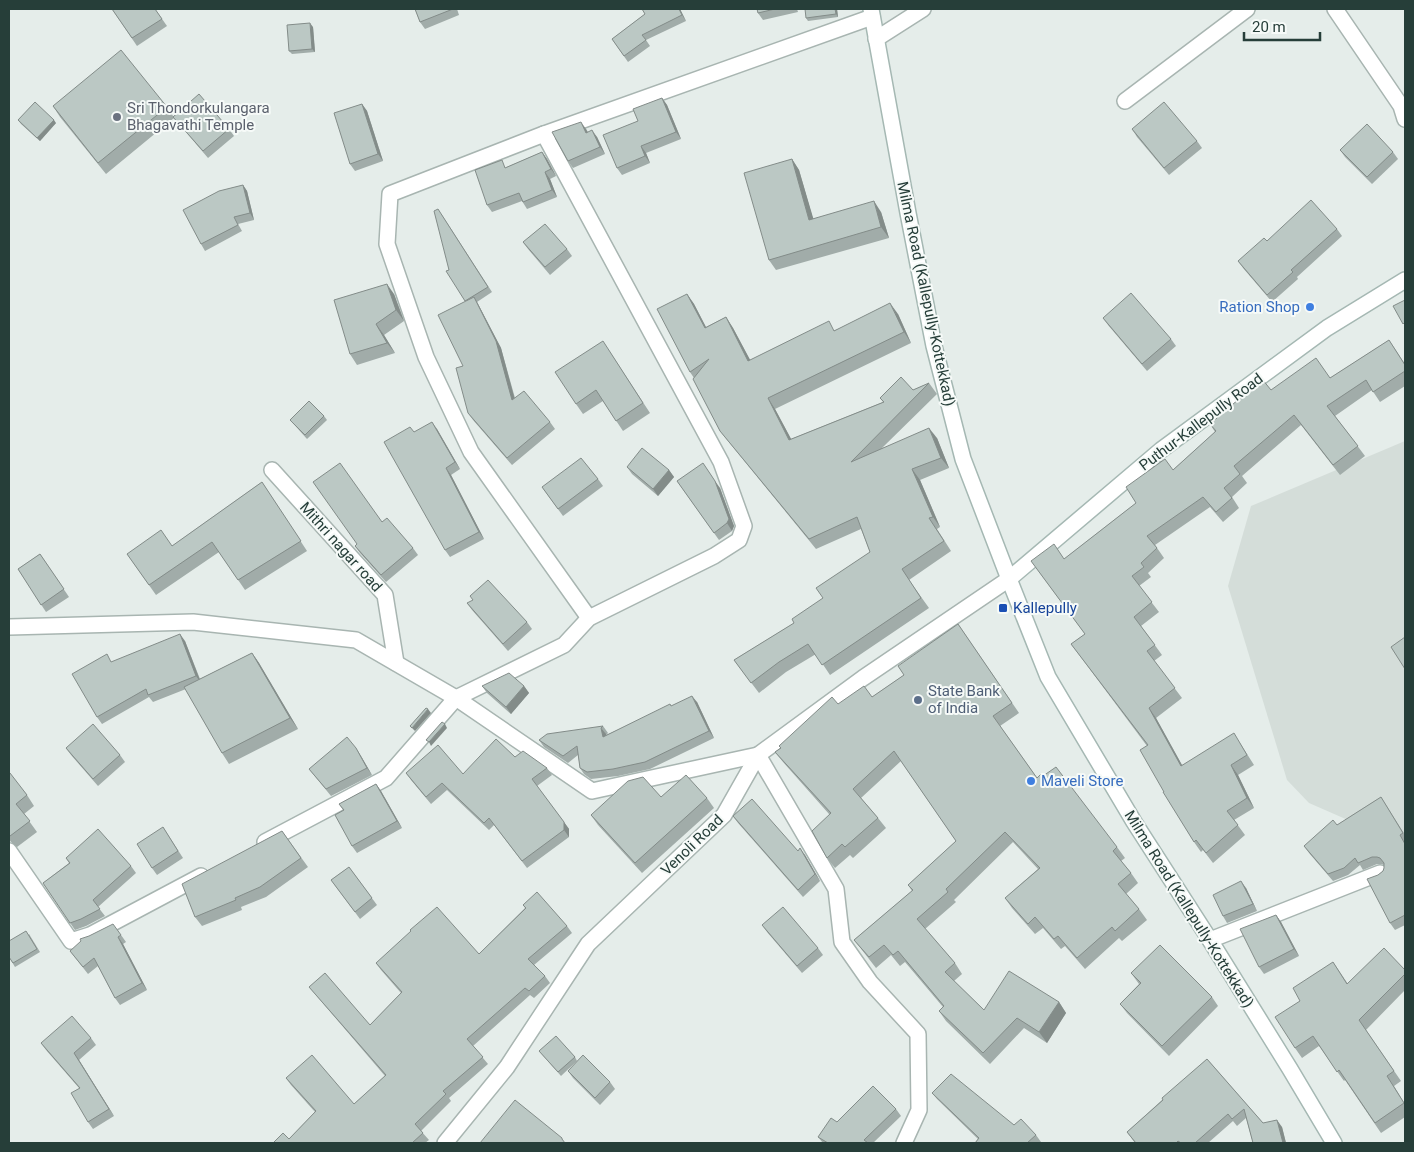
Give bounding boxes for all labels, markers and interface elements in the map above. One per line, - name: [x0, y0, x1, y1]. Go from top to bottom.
- scale bar: [1244, 10, 1320, 42]
- text: 20 m: [1252, 18, 1286, 36]
- place label: Sri Thondorkulangara Bhagavathi Temple: [127, 99, 270, 134]
- marker: Sri Thondorkulangara Bhagavathi Temple: [111, 111, 123, 123]
- street label: Milma Road (Kallepully-Kottekkad): [893, 180, 959, 408]
- place label: Ration Shop: [1219, 298, 1300, 316]
- marker: Ration Shop: [1304, 301, 1316, 313]
- street label: Puthur-Kallepully Road: [1136, 370, 1266, 474]
- street label: Mithri nagar road: [296, 499, 386, 595]
- place label: Kallepully: [1013, 599, 1077, 617]
- marker: Kallepully: [997, 602, 1009, 614]
- place label: State Bank of India: [928, 682, 1000, 717]
- marker: State Bank of India: [912, 694, 924, 706]
- place label: Maveli Store: [1041, 772, 1123, 790]
- marker: Maveli Store: [1025, 775, 1037, 787]
- street label: Milma Road (Kallepully-Kottekkad): [1121, 807, 1257, 1011]
- street label: Venoli Road: [657, 811, 727, 879]

